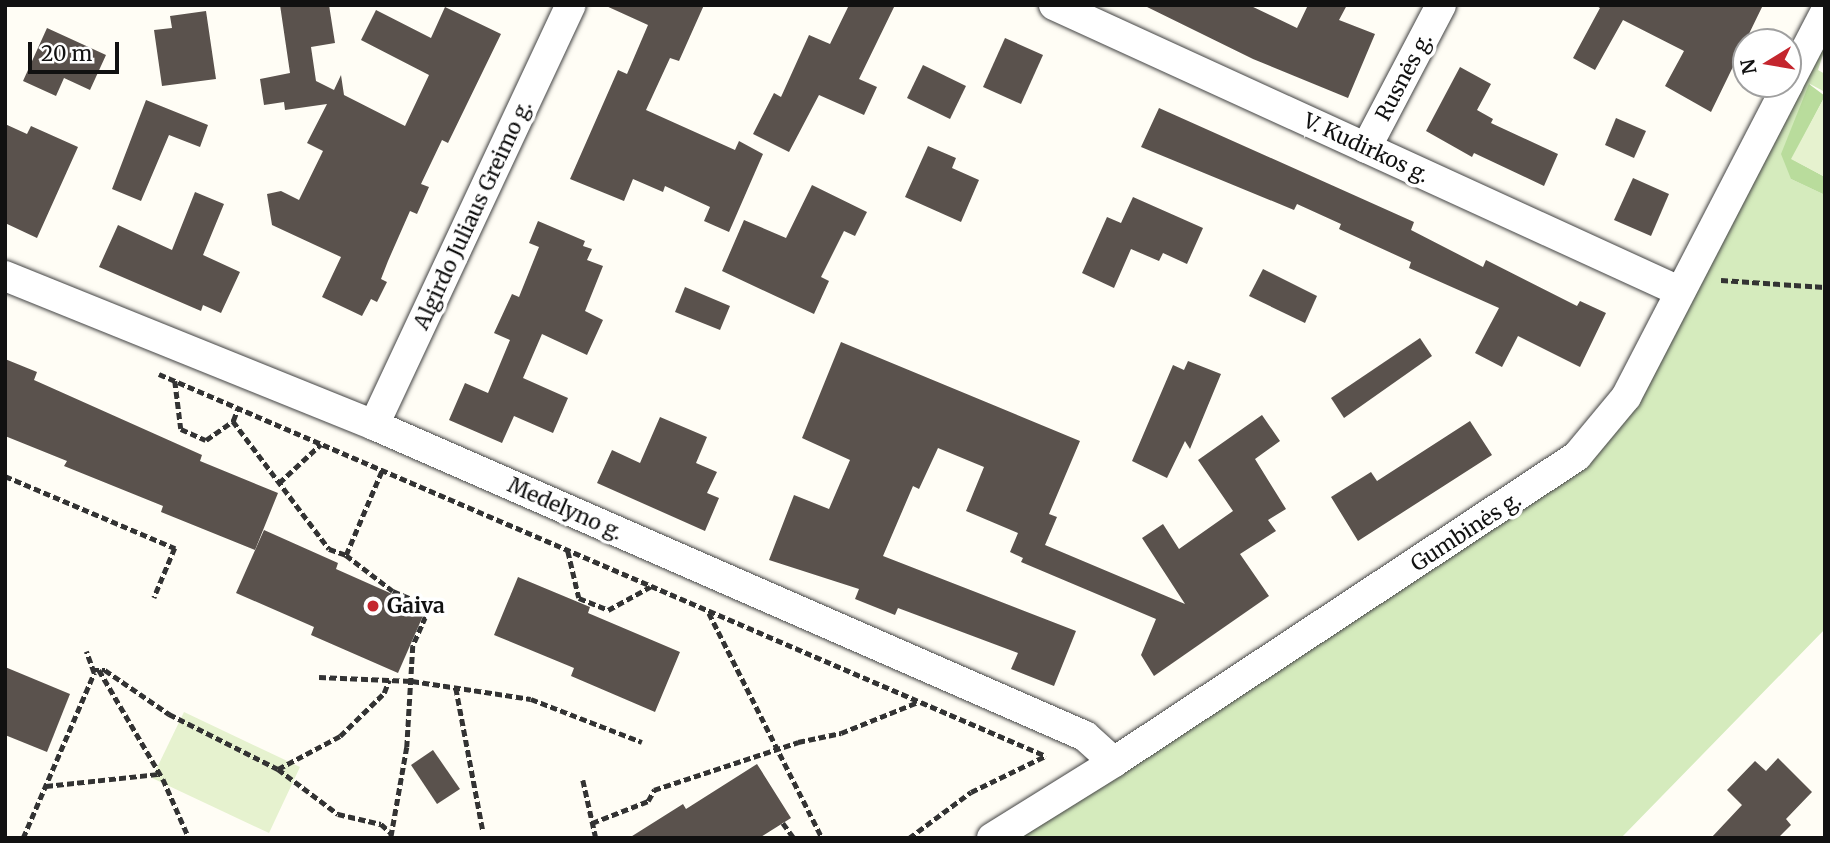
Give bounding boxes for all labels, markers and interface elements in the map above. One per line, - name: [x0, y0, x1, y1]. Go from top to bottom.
- scale bar: [32, 28, 122, 72]
- north arrow: [1732, 28, 1802, 98]
- street label: Rusnės g.: [1370, 29, 1438, 125]
- text: 20 m: [41, 40, 92, 67]
- text: N: [1735, 57, 1762, 76]
- street label: Algirdo Juliaus Greimo g.: [409, 96, 537, 334]
- street label: V. Kudirkos g.: [1299, 108, 1433, 188]
- street label: Medelyno g.: [504, 473, 626, 545]
- street label: Gumbinės g.: [1406, 487, 1526, 577]
- place label: Gaiva: [387, 593, 445, 619]
- marker: Gaiva: [365, 598, 381, 614]

